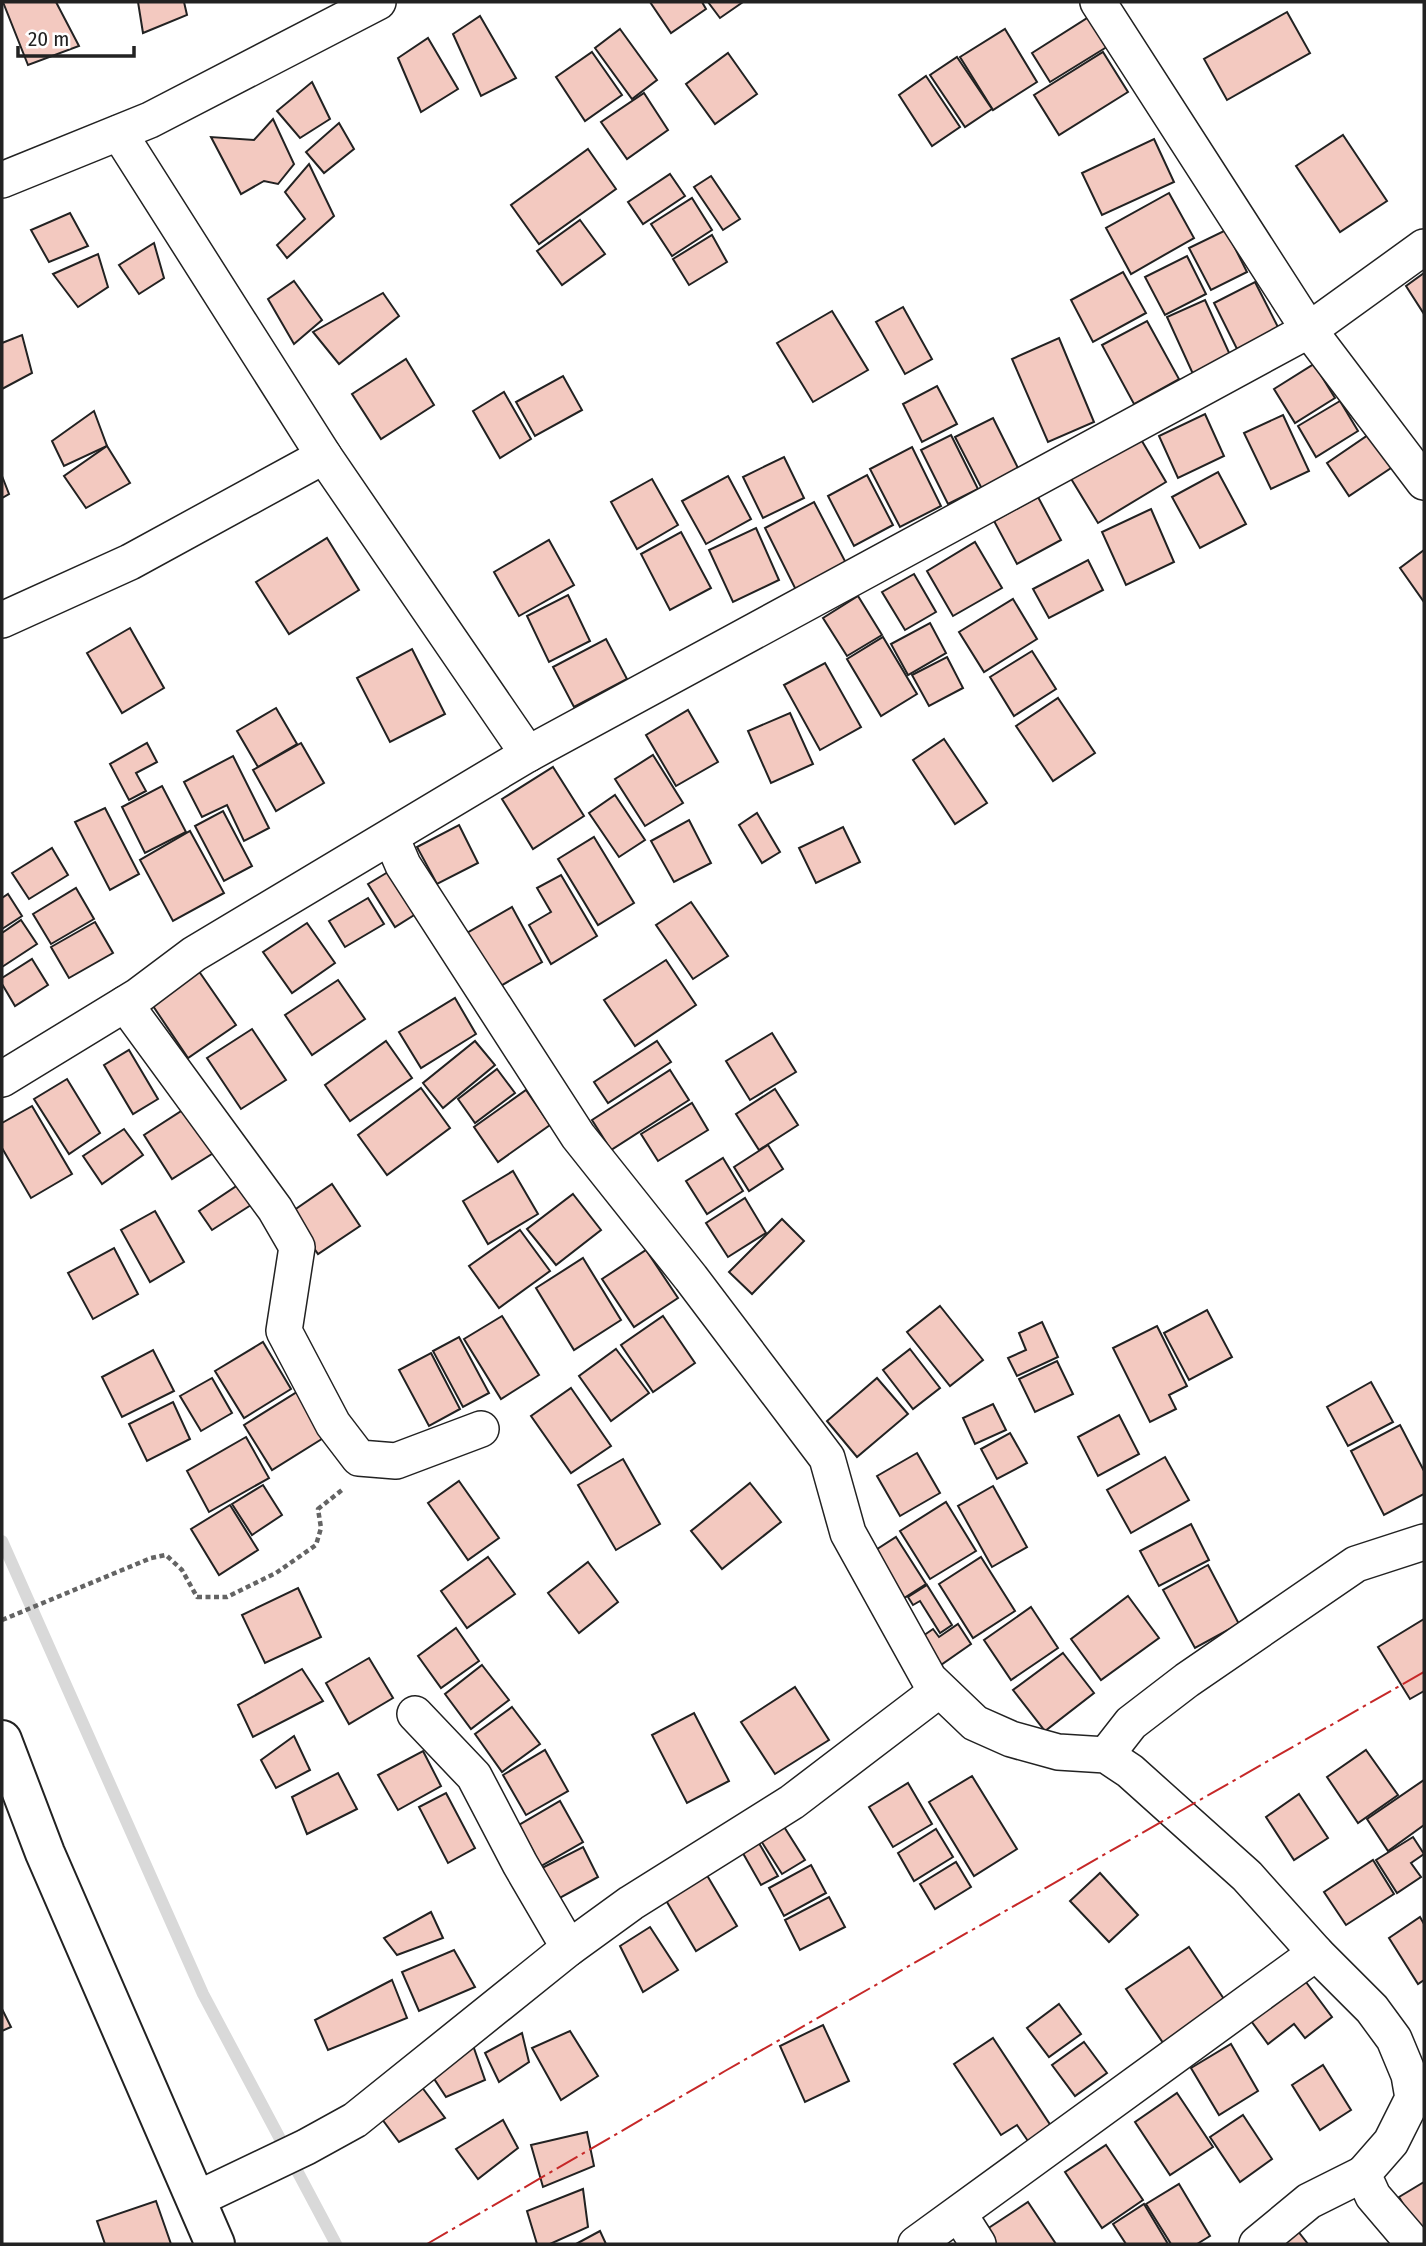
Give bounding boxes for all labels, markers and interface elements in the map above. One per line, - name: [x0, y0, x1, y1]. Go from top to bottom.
- scale bar: [18, 14, 133, 58]
- text: 20 m: [28, 26, 69, 52]

